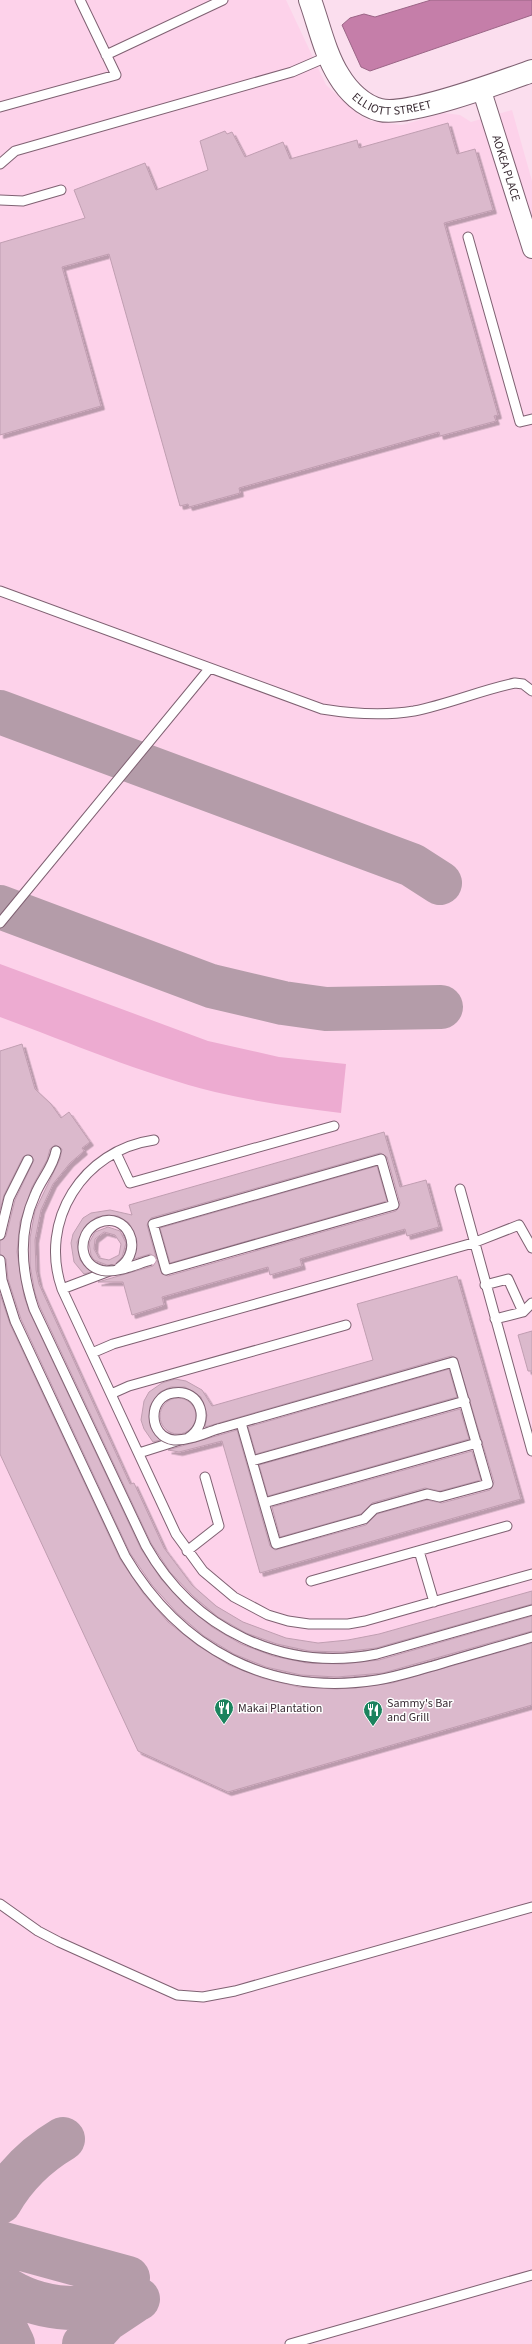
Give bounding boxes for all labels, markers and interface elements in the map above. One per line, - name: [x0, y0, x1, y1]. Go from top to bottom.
- street label: ELLIOTT STREET: [348, 89, 434, 120]
- street label: AOKEA PLACE: [487, 133, 524, 204]
- place label: Sammy's Bar and Grill: [387, 1695, 453, 1726]
- restaurant icon: Makai Plantation: [213, 1697, 235, 1725]
- restaurant icon: Sammy's Bar and Grill: [362, 1699, 384, 1727]
- place label: Makai Plantation: [238, 1700, 322, 1717]

